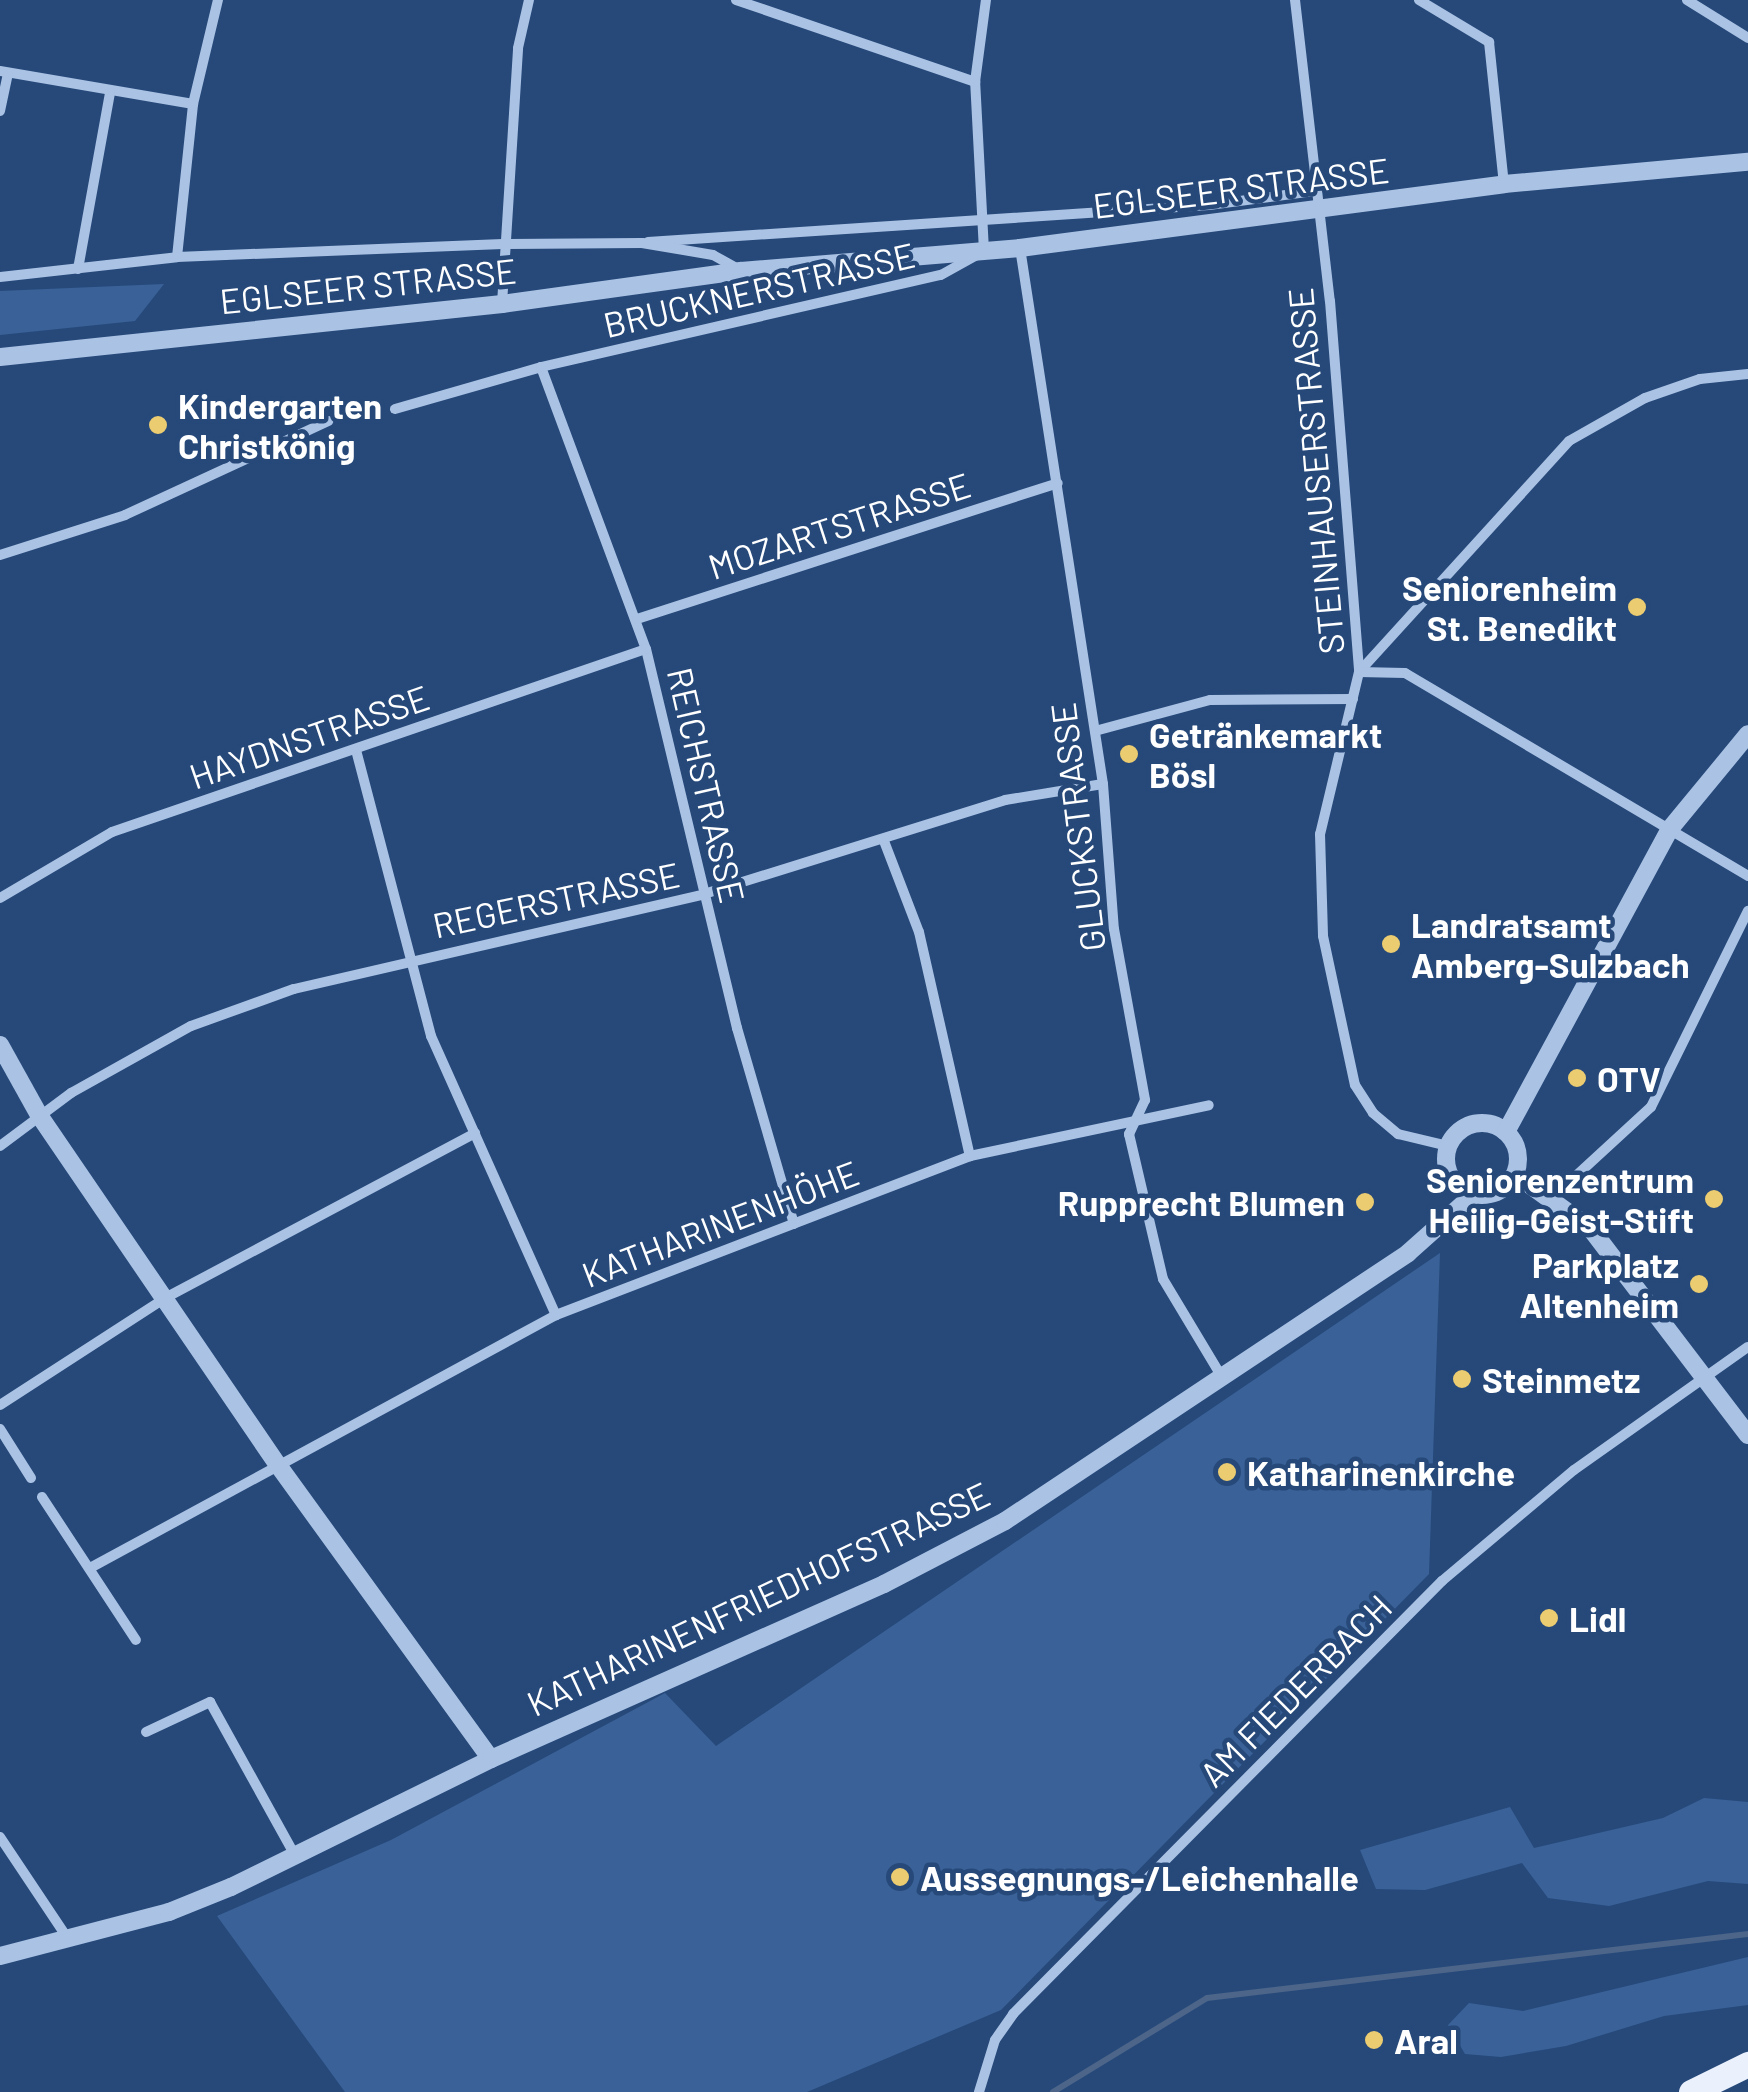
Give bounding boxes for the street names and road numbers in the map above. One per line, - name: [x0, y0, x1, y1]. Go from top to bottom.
- street label: EGLSEER STRASSE: [1091, 148, 1391, 226]
- street label: BRUCKNERSTRASSE: [599, 233, 919, 345]
- street label: EGLSEER STRASSE: [218, 249, 518, 321]
- street label: STEINHAUSERSTRASSE: [1278, 286, 1352, 656]
- street label: MOZARTSTRASSE: [703, 463, 975, 587]
- street label: REICHSTRASSE: [660, 663, 754, 907]
- street label: HAYDNSTRASSE: [184, 675, 434, 797]
- street label: GLUCKSTRASSE: [1041, 700, 1113, 954]
- street label: REGERSTRASSE: [429, 852, 683, 946]
- street label: KATHARINENHÖHE: [576, 1151, 864, 1295]
- street label: KATHARINENFRIEDHOFSTRASSE: [520, 1472, 996, 1724]
- street label: AM FIEDERBACH: [1190, 1585, 1400, 1795]

